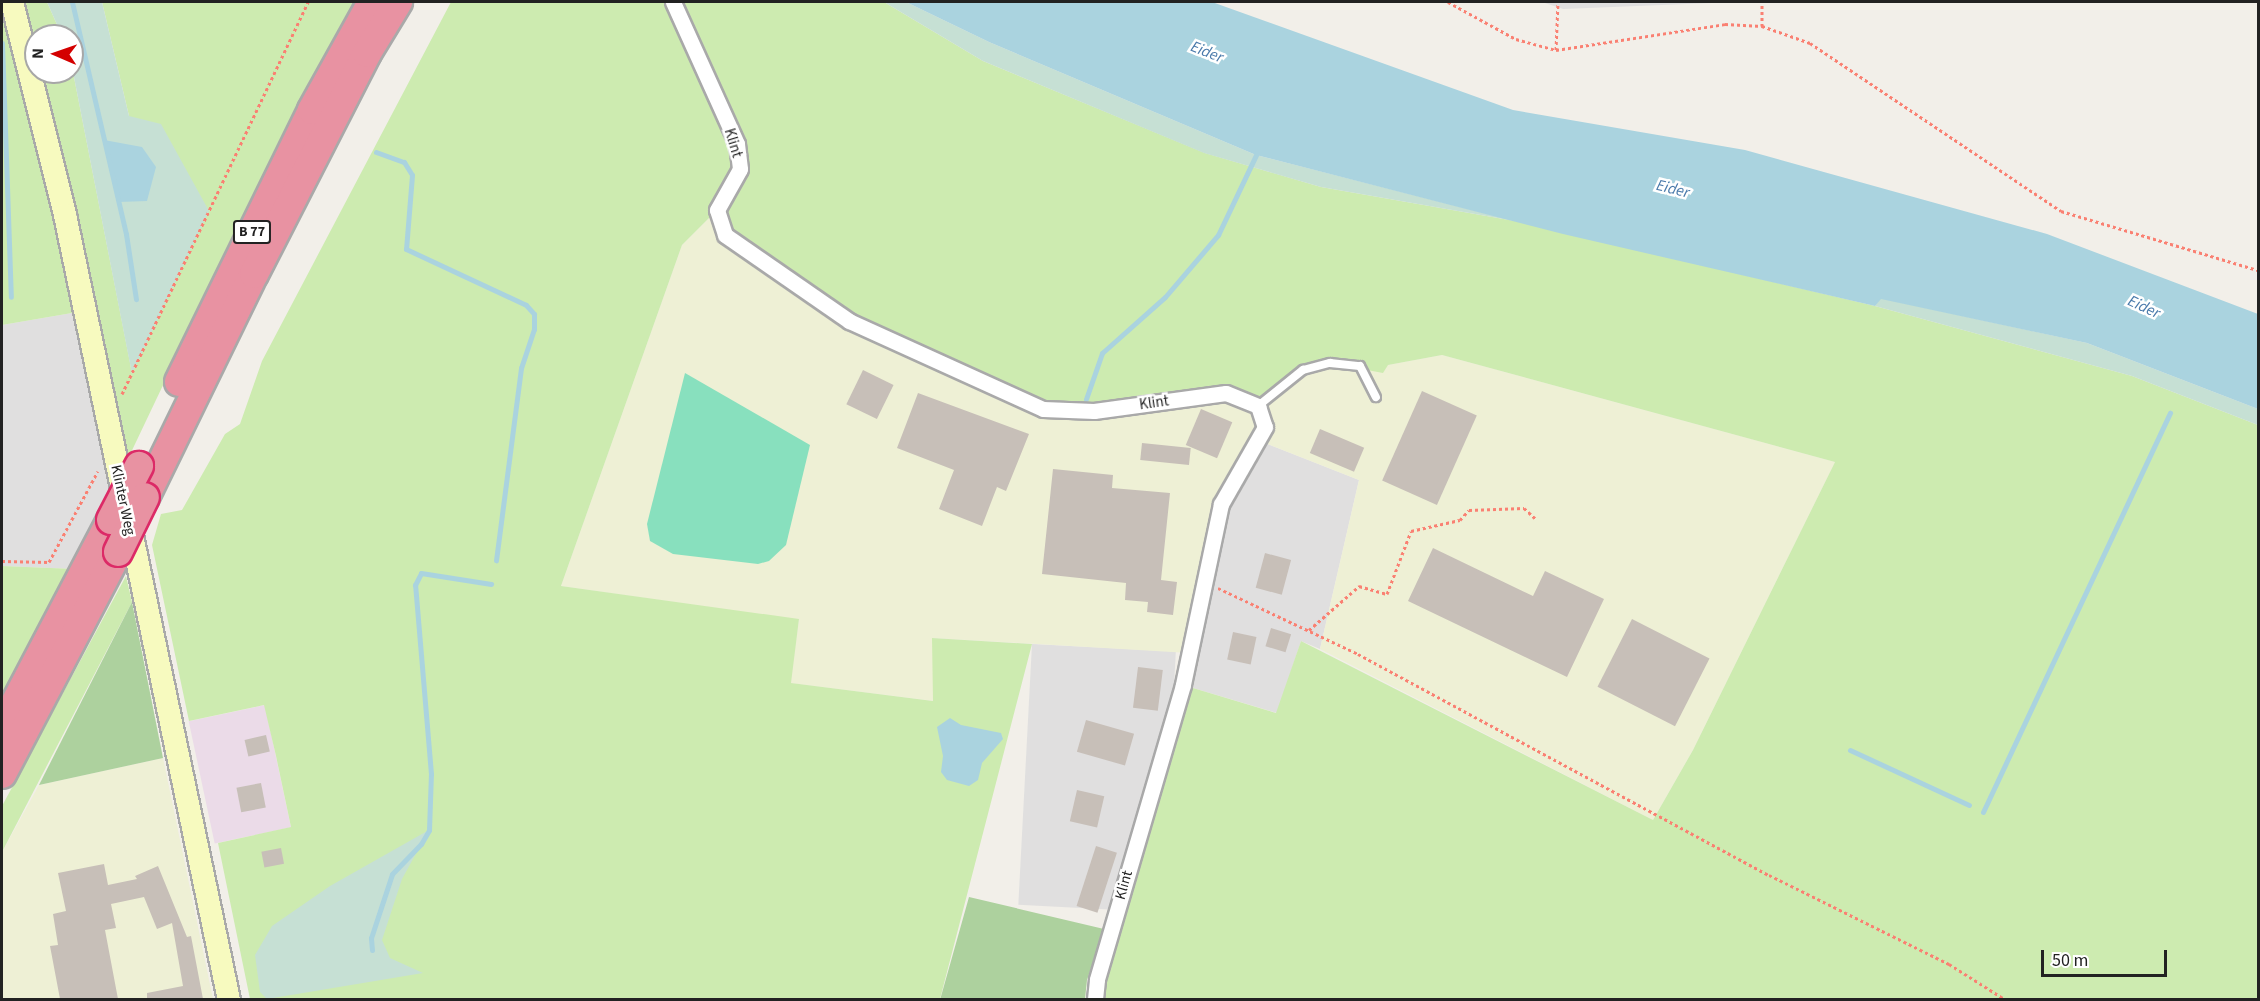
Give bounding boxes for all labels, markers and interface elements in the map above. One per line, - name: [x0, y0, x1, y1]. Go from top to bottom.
- north arrow: [24, 24, 84, 84]
- water label: Eider: [1188, 37, 1226, 67]
- text: N: [27, 48, 49, 59]
- street label: Klint: [720, 126, 746, 160]
- water label: Eider: [1654, 176, 1692, 202]
- road number: B 77: [232, 221, 272, 243]
- water label: Eider: [2125, 291, 2163, 323]
- street label: Klint: [1138, 392, 1170, 414]
- street label: Klinter Weg: [107, 463, 139, 537]
- street label: Klint: [1111, 868, 1137, 902]
- scale bar: [2044, 938, 2170, 976]
- text: 50 m: [2052, 948, 2088, 973]

